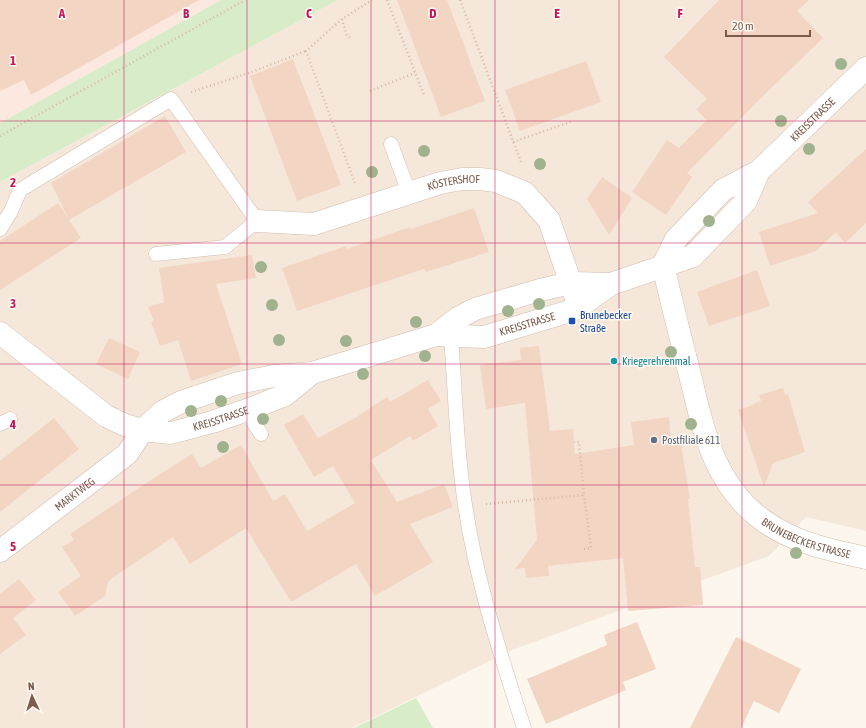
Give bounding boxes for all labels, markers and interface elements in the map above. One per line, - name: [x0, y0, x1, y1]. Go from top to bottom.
- text: A: [58, 6, 66, 21]
- text: B: [183, 6, 190, 21]
- text: C: [306, 6, 312, 21]
- text: D: [429, 6, 437, 21]
- text: E: [554, 6, 560, 21]
- text: F: [677, 6, 683, 21]
- scale bar: [726, 12, 810, 38]
- text: 20 m: [732, 19, 754, 33]
- text: 1: [10, 53, 16, 68]
- street label: KREISSTRASSE: [788, 95, 838, 144]
- street label: KÖSTERSHOF: [426, 173, 480, 193]
- text: 2: [10, 175, 16, 190]
- text: 3: [10, 296, 16, 311]
- place label: Brunebecker Straße: [580, 309, 632, 334]
- street label: KREISSTRASSE: [498, 310, 557, 338]
- marker: Brunebecker Straße: [567, 316, 577, 326]
- place label: Kriegerehrenmal: [622, 355, 691, 367]
- marker: Kriegerehrenmal: [609, 356, 619, 366]
- street label: KREISSTRASSE: [192, 404, 250, 433]
- text: 4: [9, 417, 16, 432]
- place label: Postfiliale 611: [662, 434, 720, 446]
- marker: Postfiliale 611: [649, 435, 659, 445]
- street label: MARKTWEG: [52, 475, 97, 513]
- street label: BRUNEBECKER STRASSE: [759, 515, 852, 560]
- text: 5: [10, 539, 16, 554]
- north arrow: [12, 676, 52, 716]
- text: N: [28, 680, 35, 692]

